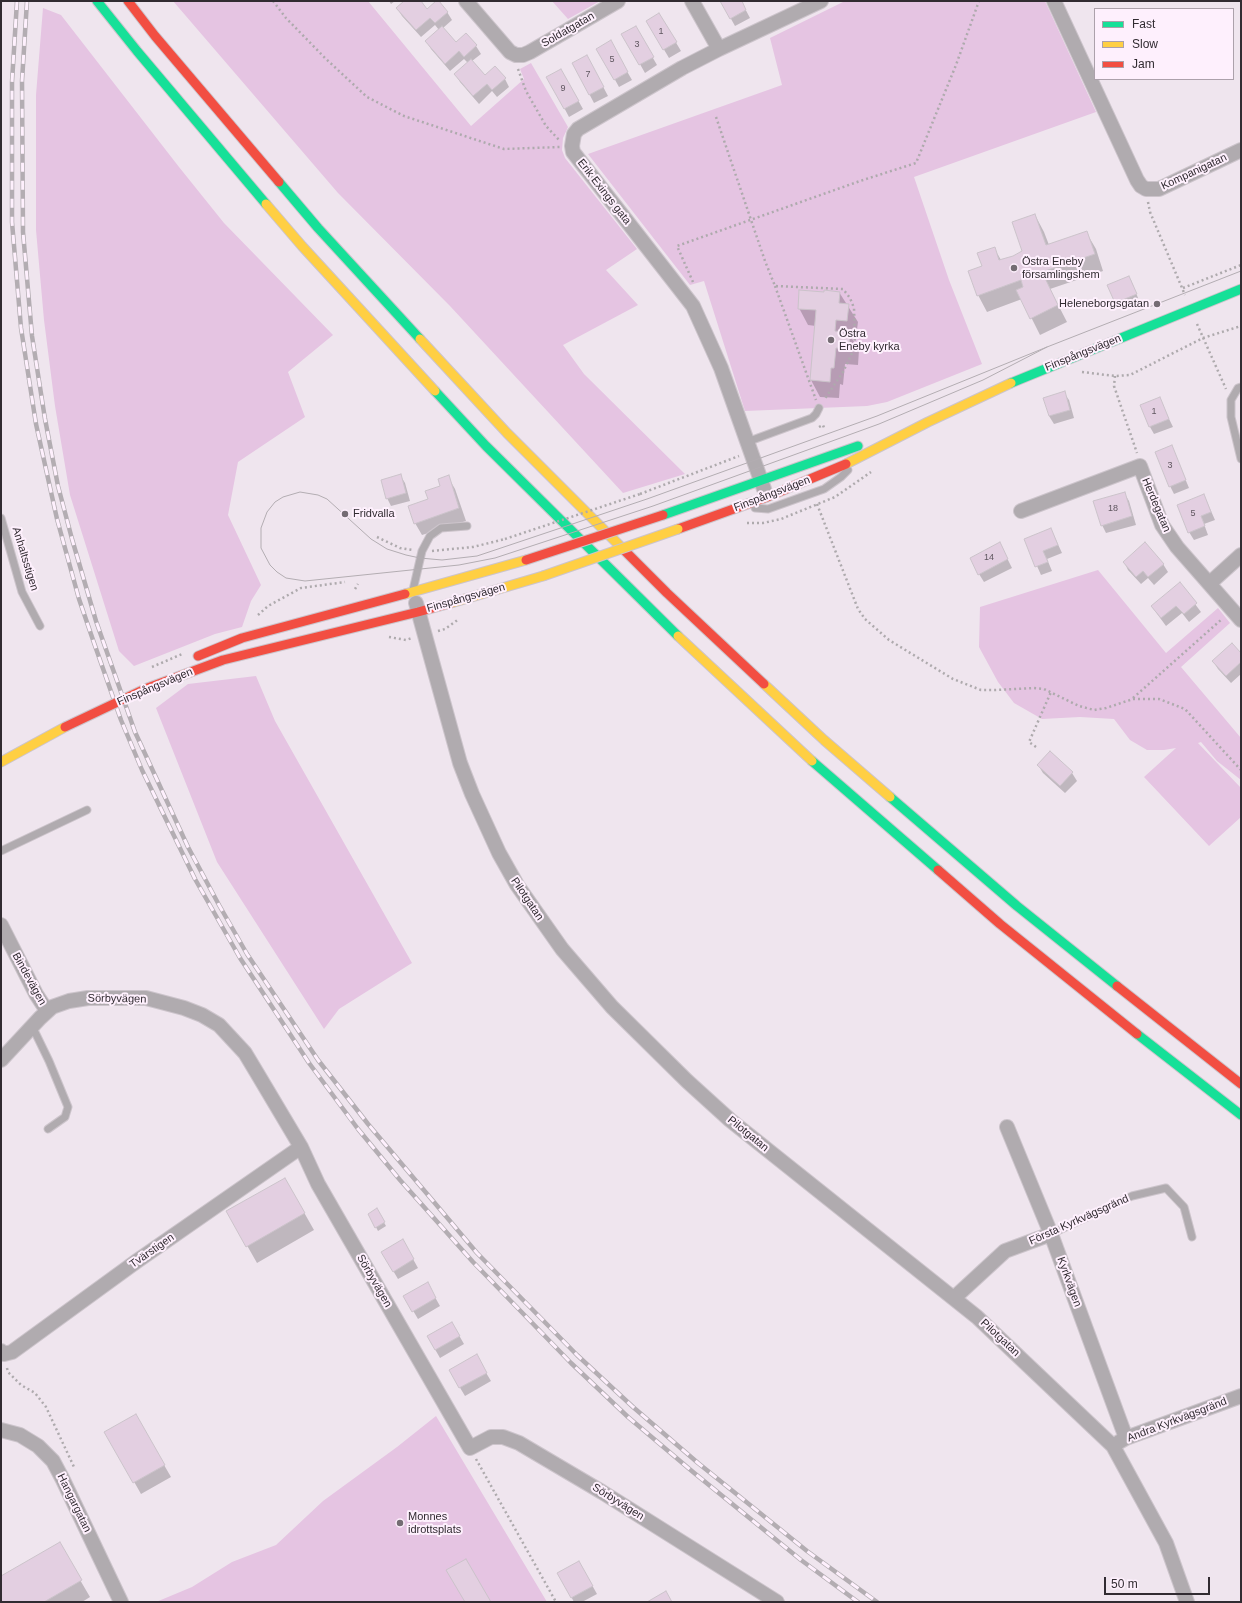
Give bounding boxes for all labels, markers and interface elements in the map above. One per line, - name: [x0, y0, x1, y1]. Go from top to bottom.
- legend: [1094, 8, 1234, 80]
- street label: Soldatgatan: [539, 10, 597, 50]
- text: Fast: [1132, 17, 1155, 31]
- house number: 1: [658, 27, 664, 37]
- text: Slow: [1132, 37, 1158, 51]
- house number: 3: [634, 40, 640, 50]
- house number: 5: [609, 55, 615, 65]
- text: Jam: [1132, 57, 1155, 71]
- house number: 7: [585, 70, 591, 80]
- house number: 9: [560, 84, 566, 94]
- street label: Kompanigatan: [1159, 151, 1229, 193]
- street label: Erik Exings gata: [574, 157, 634, 227]
- place label: Östra Eneby församlingshem: [1022, 255, 1100, 281]
- marker: Östra Eneby församlingshem: [1009, 263, 1019, 273]
- place label: Heleneborgsgatan: [1059, 297, 1149, 311]
- marker: Heleneborgsgatan: [1152, 299, 1162, 309]
- place label: Östra Eneby kyrka: [839, 327, 900, 353]
- street label: Finspångsvägen: [1043, 332, 1123, 374]
- marker: Östra Eneby kyrka: [826, 335, 836, 345]
- house number: 1: [1151, 407, 1157, 417]
- house number: 3: [1167, 461, 1173, 471]
- street label: Finspångsvägen: [732, 473, 812, 515]
- street label: Herdegatan: [1139, 476, 1173, 534]
- house number: 18: [1108, 504, 1118, 514]
- place label: Fridvalla: [353, 507, 395, 521]
- marker: Fridvalla: [340, 509, 350, 519]
- house number: 5: [1190, 509, 1196, 519]
- street label: Anhaltsstigen: [9, 525, 41, 593]
- house number: 14: [984, 553, 994, 563]
- street label: Finspångsvägen: [425, 581, 507, 615]
- street label: Finspångsvägen: [115, 665, 195, 709]
- street label: Pilotgatan: [508, 875, 546, 923]
- street label: Bindevägen: [9, 950, 49, 1008]
- street label: Sörbyvägen: [88, 992, 146, 1006]
- street label: Pilotgatan: [725, 1113, 771, 1155]
- street label: Första Kyrkvägsgränd: [1027, 1192, 1131, 1248]
- street label: Tvärstigen: [127, 1231, 177, 1271]
- street label: Sörbyvägen: [354, 1252, 394, 1310]
- street label: Kyrkvägen: [1054, 1255, 1084, 1309]
- street label: Pilotgatan: [978, 1316, 1022, 1360]
- street label: Andra Kyrkvägsgränd: [1125, 1395, 1229, 1445]
- street label: Hangargatan: [54, 1472, 94, 1534]
- street label: Sörbyvägen: [590, 1481, 646, 1523]
- place label: Monnes idrottsplats: [408, 1510, 461, 1536]
- marker: Monnes idrottsplats: [395, 1518, 405, 1528]
- scale bar: [1106, 1569, 1212, 1595]
- text: 50 m: [1111, 1577, 1138, 1591]

